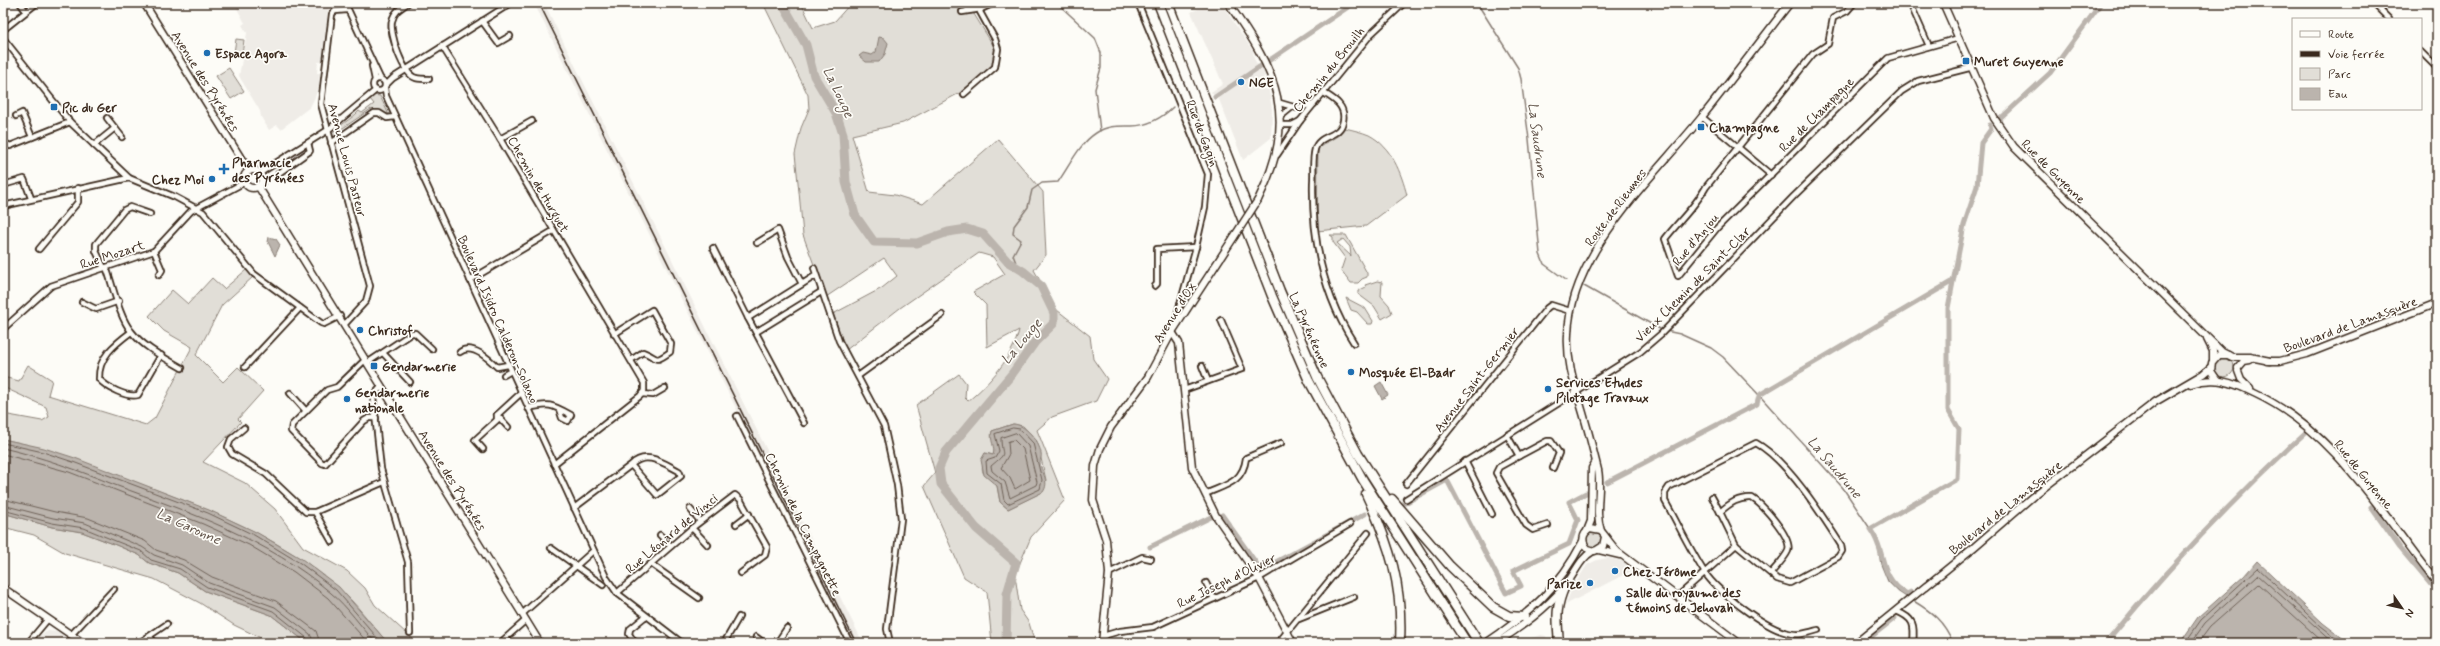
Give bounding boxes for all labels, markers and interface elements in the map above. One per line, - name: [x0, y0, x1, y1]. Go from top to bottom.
- legend: [2292, 18, 2422, 110]
- street label: Chemin du Brouilh: [1289, 24, 1369, 116]
- text: Route: [2328, 27, 2354, 43]
- street label: Avenue des Pyrénées: [167, 28, 243, 136]
- place label: Espace Agora: [215, 46, 288, 64]
- text: Voie ferrée: [2328, 47, 2385, 63]
- marker: Espace Agora: [202, 48, 212, 58]
- place label: Muret Guyenne: [1974, 54, 2064, 71]
- marker: Muret Guyenne: [1961, 56, 1971, 66]
- water label: La Louge: [817, 64, 858, 123]
- text: Parc: [2328, 67, 2351, 83]
- street label: Rue de Champagne: [1776, 74, 1859, 157]
- place label: NGE: [1249, 75, 1274, 92]
- marker: NGE: [1236, 77, 1246, 87]
- text: Eau: [2328, 87, 2348, 103]
- street label: Rue de Gagin: [1180, 98, 1222, 170]
- place label: Pic du Ger: [62, 100, 117, 117]
- marker: Pic du Ger: [49, 102, 59, 112]
- street label: Avenue Louis Pasteur: [323, 102, 370, 220]
- water label: La Saudrune: [1523, 102, 1551, 179]
- place label: Champagne: [1709, 120, 1779, 140]
- marker: Champagne: [1696, 122, 1706, 132]
- street label: Chemin de Hurguet: [501, 134, 572, 237]
- street label: Rue de Guyenne: [2017, 136, 2089, 208]
- place label: Pharmacie des Pyrénées: [232, 155, 304, 187]
- marker: Pharmacie des Pyrénées: [219, 164, 229, 174]
- street label: Route de Rieumes: [1581, 165, 1651, 250]
- place label: Chez Moi: [152, 172, 204, 189]
- marker: Chez Moi: [207, 174, 217, 184]
- street label: Rue d'Anjou: [1669, 210, 1723, 270]
- street label: Vieux Chemin de Saint-Clar: [1632, 223, 1755, 347]
- street label: Boulevard Isidro Calderon-Solano: [453, 233, 542, 406]
- street label: Rue Mozart: [78, 237, 147, 274]
- street label: Avenue d'Ox: [1150, 279, 1201, 347]
- street label: La Pyrénéenne: [1284, 290, 1333, 371]
- street label: Boulevard de Lamasquère: [2281, 293, 2420, 357]
- water label: La Louge: [997, 314, 1048, 370]
- place label: Christof: [368, 323, 413, 340]
- street label: Avenue Saint-Germier: [1431, 323, 1524, 436]
- marker: Christof: [355, 325, 365, 335]
- place label: Gendarmerie: [382, 359, 456, 376]
- marker: Gendarmerie: [369, 361, 379, 371]
- place label: Mosquée El-Badr: [1359, 365, 1456, 382]
- marker: Mosquée El-Badr: [1346, 367, 1356, 377]
- place label: Services Etudes Pilotage Travaux: [1556, 375, 1649, 408]
- marker: Services Etudes Pilotage Travaux: [1543, 384, 1553, 394]
- place label: Gendarmerie nationale: [355, 385, 429, 417]
- marker: Gendarmerie nationale: [342, 394, 352, 404]
- street label: Avenue des Pyrénées: [414, 427, 490, 535]
- water label: La Saudrune: [1803, 433, 1866, 503]
- street label: Rue de Guyenne: [2330, 437, 2396, 513]
- street label: Chemin de la Campagnette: [760, 450, 845, 599]
- street label: Boulevard de Lamasquère: [1946, 457, 2066, 559]
- street label: Rue Léonard de Vinci: [622, 490, 722, 578]
- water label: La Garonne: [154, 505, 225, 550]
- street label: Rue Joseph d'Olivier: [1174, 550, 1279, 613]
- place label: Chez Jérôme: [1623, 564, 1697, 581]
- marker: Chez Jérôme: [1610, 566, 1620, 576]
- place label: Parize: [1547, 576, 1582, 593]
- marker: Parize: [1585, 578, 1595, 588]
- place label: Salle du royaume des témoins de Jehovah: [1625, 585, 1741, 617]
- north arrow: [2382, 588, 2422, 628]
- marker: Salle du royaume des témoins de Jehovah: [1613, 594, 1623, 604]
- text: N: [2402, 606, 2417, 620]

